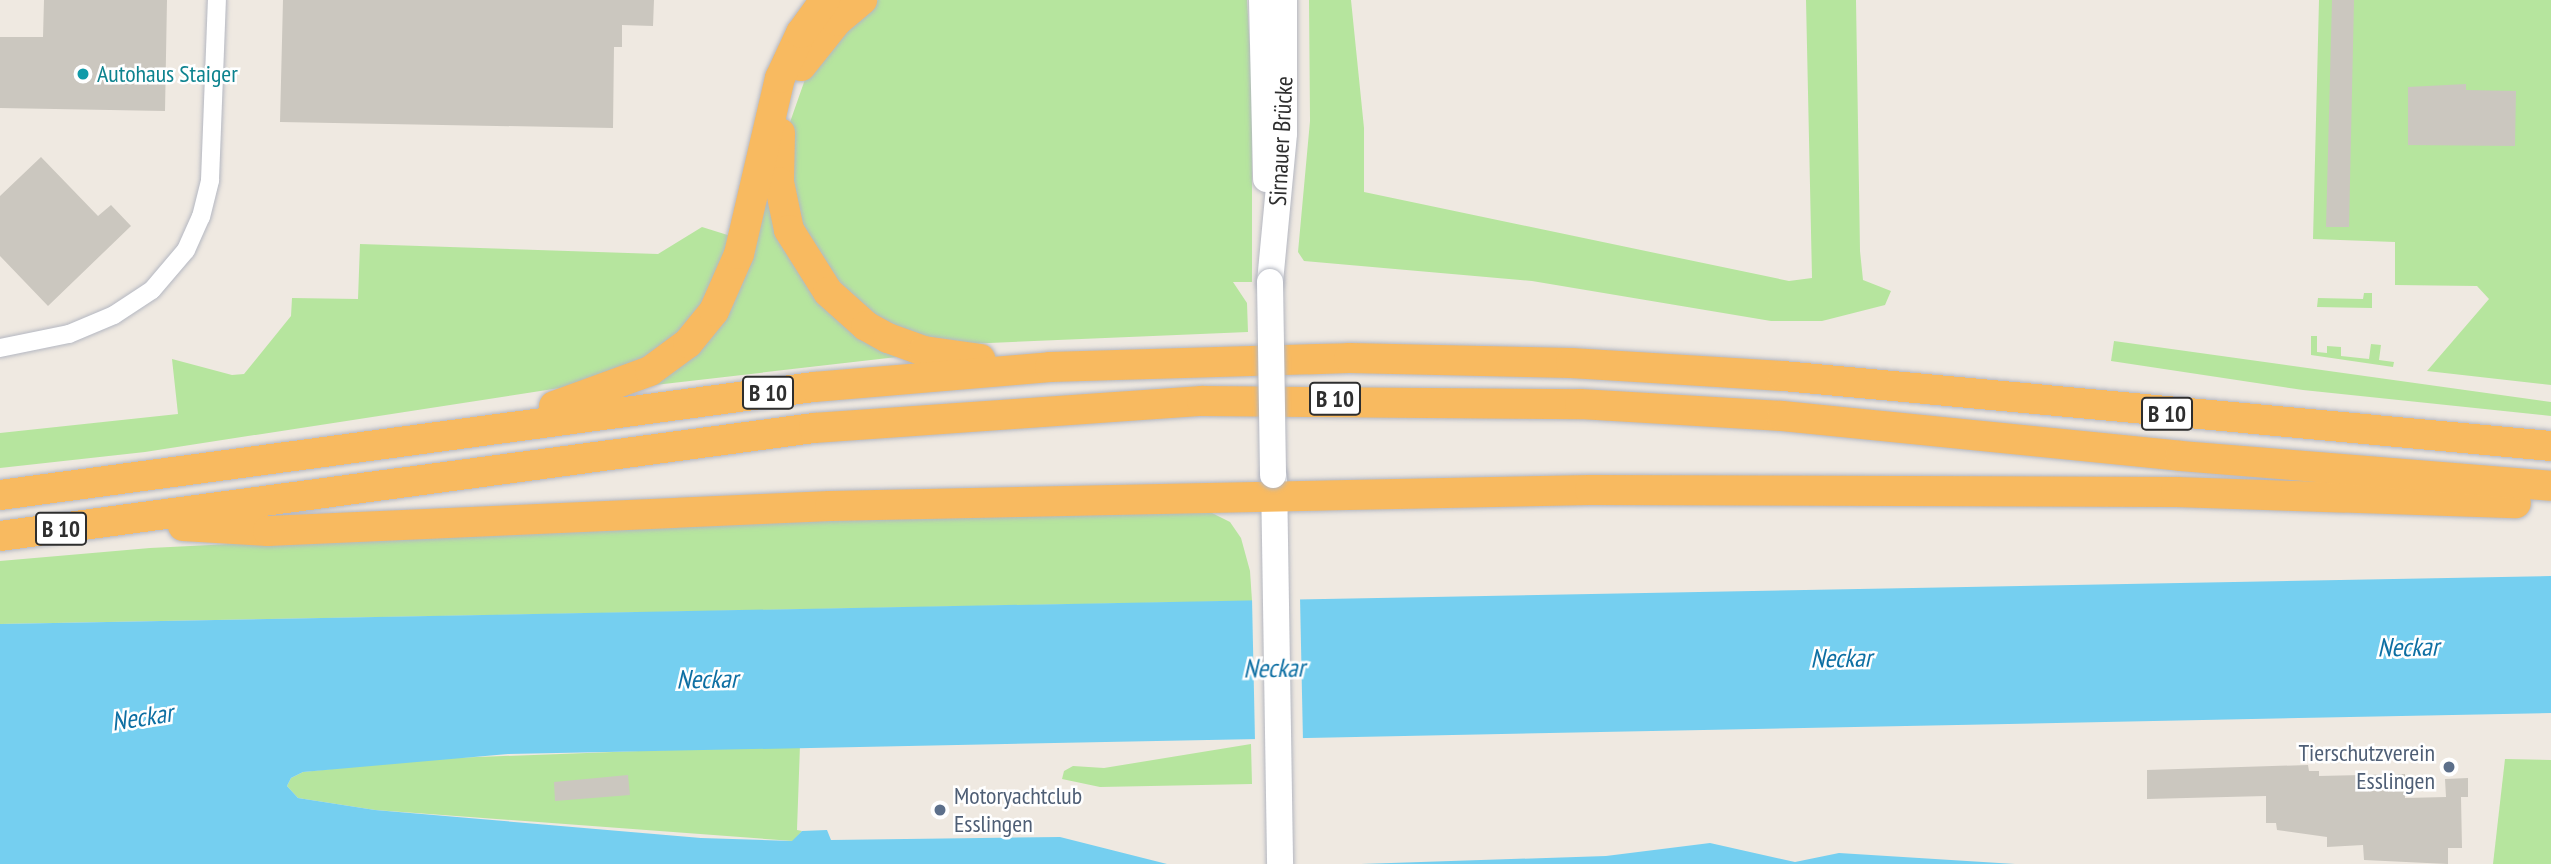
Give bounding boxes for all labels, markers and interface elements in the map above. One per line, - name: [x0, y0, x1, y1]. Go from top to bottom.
- place label: Autohaus Staiger: [97, 60, 238, 88]
- marker: Autohaus Staiger: [75, 66, 91, 82]
- street label: Sirnauer Brücke: [1263, 75, 1299, 207]
- road number: B 10: [742, 374, 794, 412]
- road number: B 10: [1309, 380, 1361, 418]
- road number: B 10: [2141, 394, 2193, 434]
- road number: B 10: [35, 509, 87, 548]
- water label: Neckar: [2377, 631, 2439, 663]
- water label: Neckar: [1810, 642, 1872, 674]
- water label: Neckar: [1243, 652, 1305, 684]
- water label: Neckar: [676, 663, 738, 695]
- water label: Neckar: [109, 697, 175, 737]
- place label: Tierschutzverein Esslingen: [2298, 739, 2435, 795]
- marker: Tierschutzverein Esslingen: [2441, 759, 2457, 775]
- place label: Motoryachtclub Esslingen: [954, 782, 1082, 838]
- marker: Motoryachtclub Esslingen: [932, 802, 948, 818]

